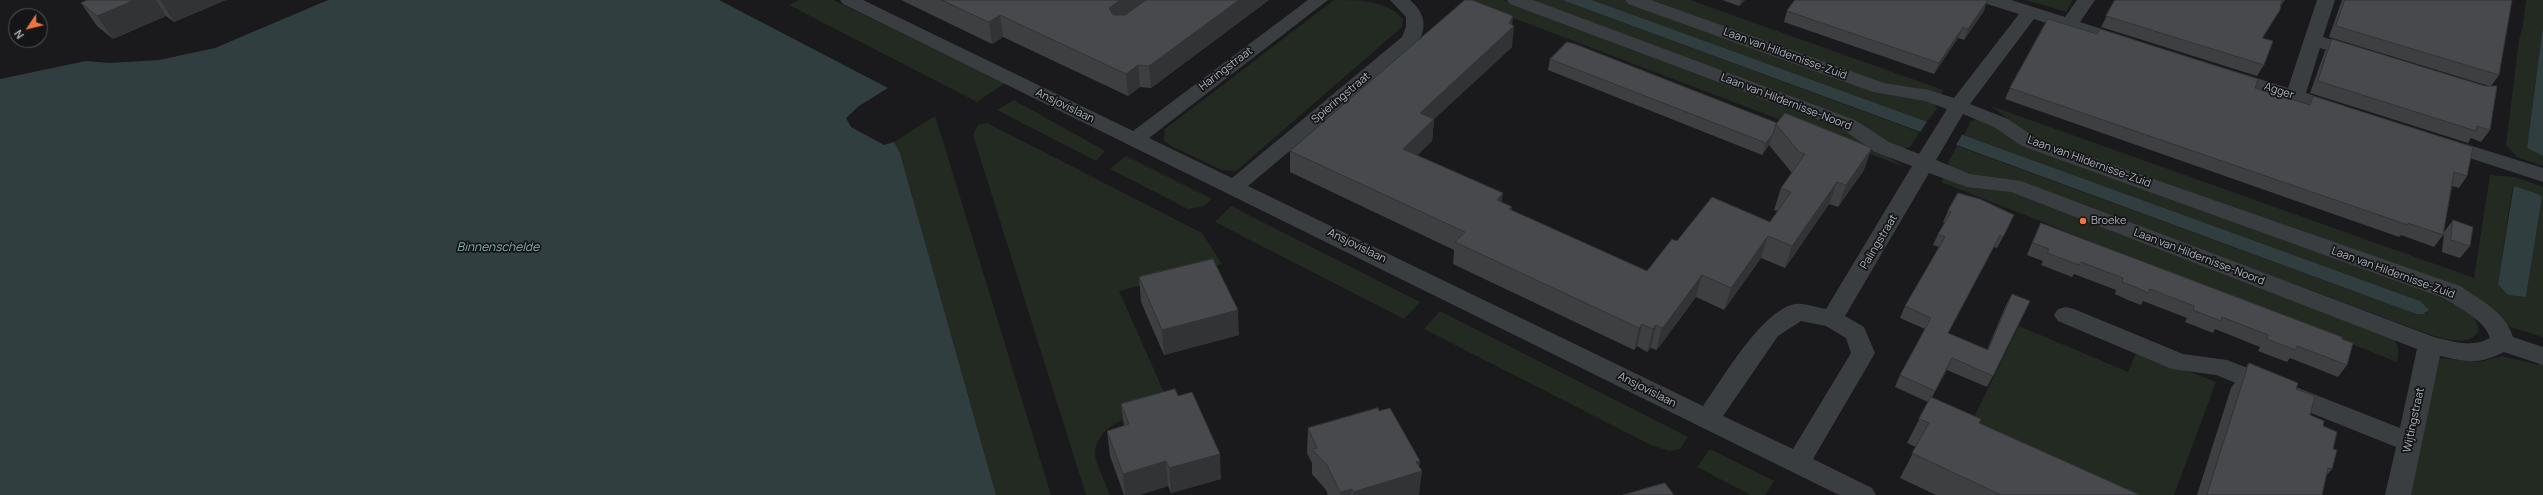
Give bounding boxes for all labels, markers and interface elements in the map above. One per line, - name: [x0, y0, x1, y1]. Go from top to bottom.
- north arrow: [8, 8, 48, 48]
- street label: Laan van Hildernisse-Zuid: [1722, 26, 1848, 82]
- text: N: [10, 27, 27, 42]
- street label: Haringstraat: [1197, 45, 1255, 93]
- street label: Spieringstraat: [1309, 70, 1373, 126]
- street label: Laan van Hildernisse-Noord: [1719, 71, 1853, 133]
- street label: Agger: [2263, 80, 2295, 102]
- street label: Ansjovislaan: [1034, 86, 1096, 126]
- street label: Laan van Hildernisse-Zuid: [2026, 134, 2152, 190]
- street label: Palingstraat: [1858, 212, 1900, 272]
- place label: Broeke: [2091, 214, 2126, 228]
- marker: Broeke: [2078, 216, 2088, 226]
- street label: Ansjovislaan: [1326, 226, 1388, 266]
- street label: Laan van Hildernisse-Noord: [2132, 226, 2266, 288]
- water label: Binnenschelde: [457, 241, 539, 255]
- street label: Laan van Hildernisse-Zuid: [2330, 245, 2456, 301]
- street label: Ansjovislaan: [1616, 370, 1678, 410]
- street label: Wijtingstraat: [2401, 386, 2427, 454]

